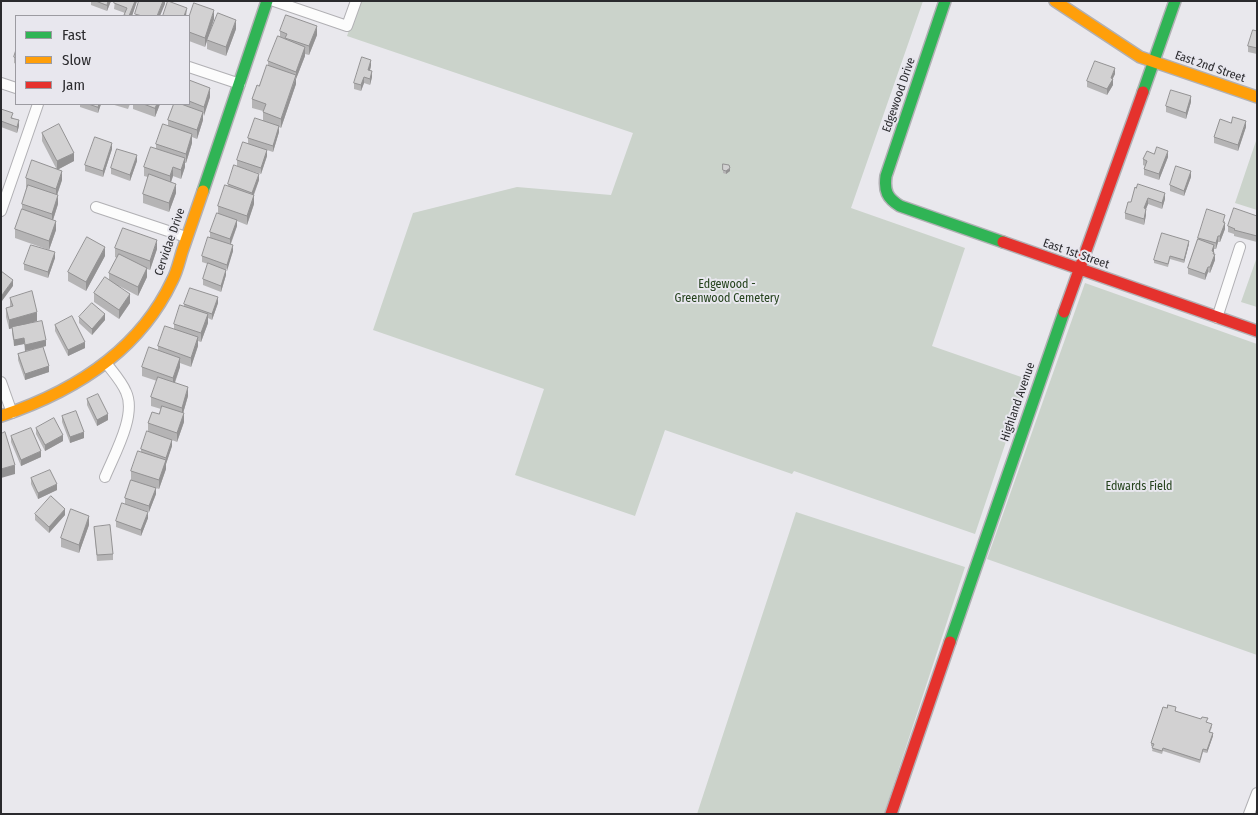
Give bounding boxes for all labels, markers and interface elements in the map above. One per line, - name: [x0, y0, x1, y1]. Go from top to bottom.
- legend: [15, 15, 190, 105]
- text: Fast: [62, 26, 86, 44]
- street label: East 2nd Street: [1173, 48, 1247, 86]
- text: Slow: [62, 51, 91, 69]
- street label: Edgewood Drive: [879, 56, 919, 134]
- text: Jam: [62, 76, 85, 94]
- street label: Cervidae Drive: [152, 206, 188, 278]
- street label: East 1st Street: [1041, 236, 1111, 272]
- park label: Edgewood - Greenwood Cemetery: [675, 278, 779, 306]
- street label: Highland Avenue: [998, 360, 1038, 444]
- park label: Edwards Field: [1106, 480, 1172, 494]

